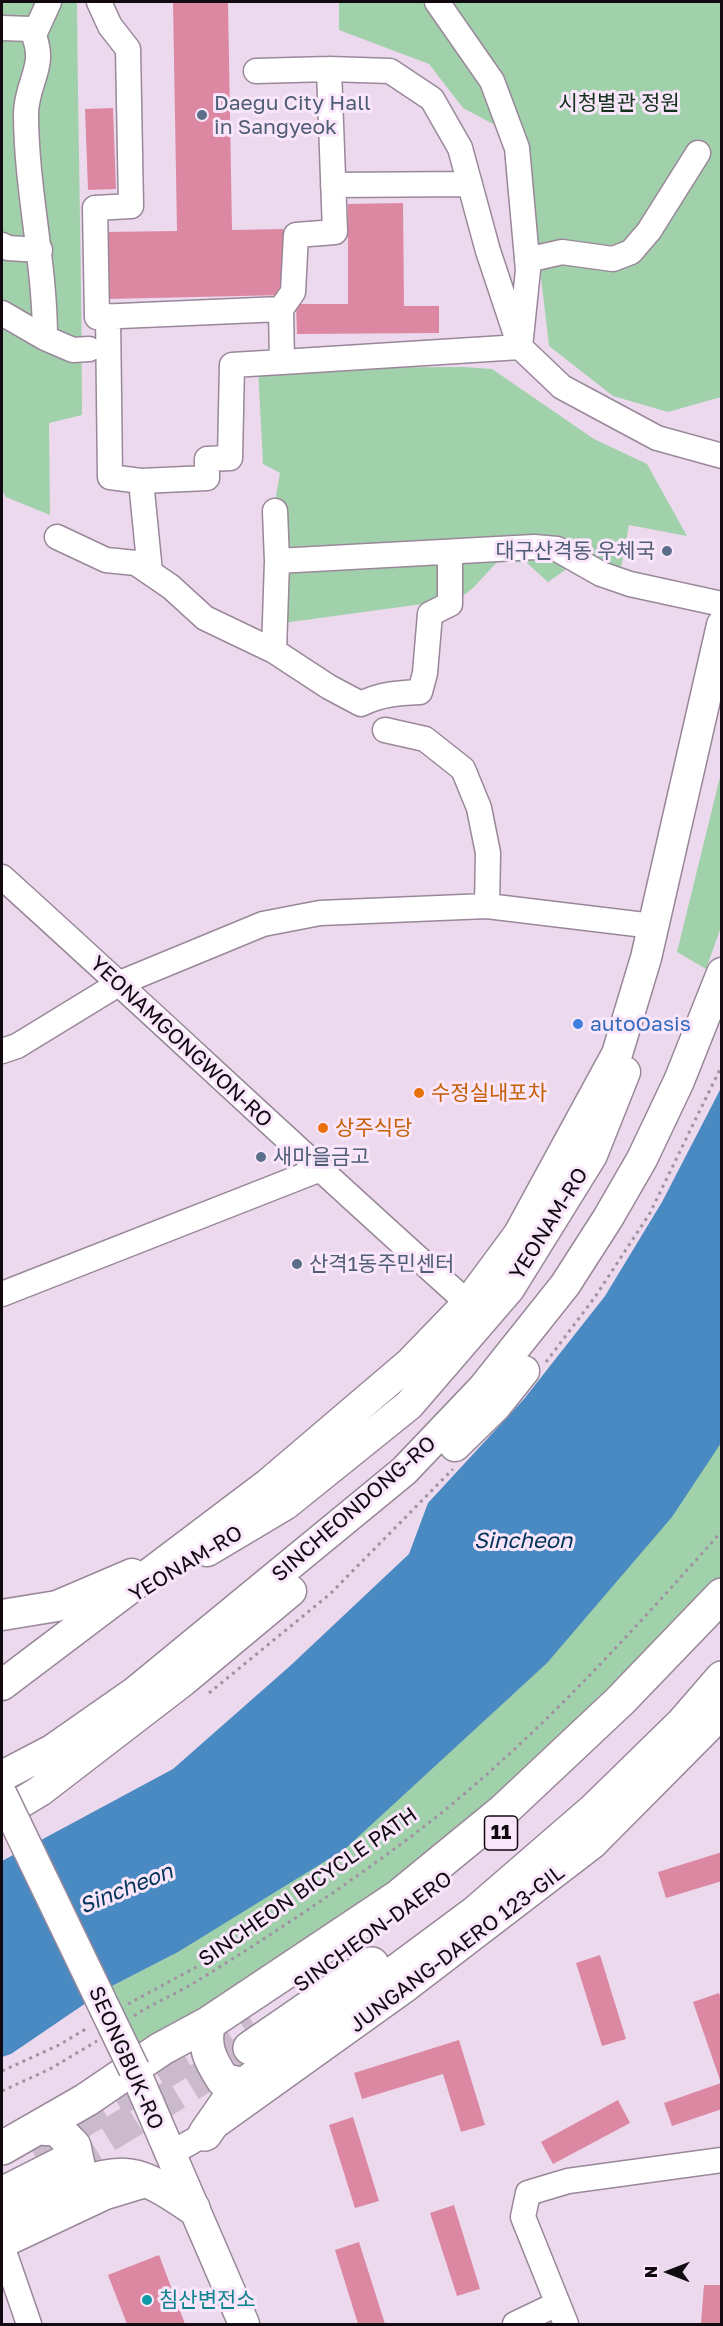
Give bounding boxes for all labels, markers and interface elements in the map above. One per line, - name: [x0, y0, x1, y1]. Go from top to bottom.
- place label: Daegu City Hall in Sangyeok: [214, 90, 371, 140]
- park label: 시청별관 정원: [558, 90, 680, 116]
- marker: Daegu City Hall in Sangyeok: [195, 108, 209, 122]
- place label: 대구산격동 우체국: [495, 538, 655, 564]
- marker: 대구산격동 우체국: [660, 544, 674, 558]
- street label: YEONAMGONGWON-RO: [85, 951, 277, 1133]
- place label: autoOasis: [590, 1011, 691, 1037]
- marker: autoOasis: [571, 1017, 585, 1031]
- place label: 수정실내포차: [431, 1080, 547, 1106]
- marker: 수정실내포차: [412, 1086, 426, 1100]
- place label: 상주식당: [335, 1115, 412, 1141]
- marker: 상주식당: [316, 1121, 330, 1135]
- place label: 새마을금고: [273, 1144, 370, 1170]
- marker: 새마을금고: [254, 1150, 268, 1164]
- street label: YEONAM-RO: [505, 1163, 593, 1285]
- place label: 산격1동주민센터: [309, 1251, 454, 1277]
- marker: 산격1동주민센터: [290, 1257, 304, 1271]
- street label: SINCHEONDONG-RO: [267, 1431, 441, 1587]
- street label: YEONAM-RO: [125, 1520, 247, 1608]
- water label: Sincheon: [474, 1528, 572, 1554]
- street label: SINCHEON BICYCLE PATH: [194, 1802, 422, 1972]
- road number: 11: [484, 1816, 518, 1850]
- water label: Sincheon: [75, 1858, 177, 1920]
- street label: JUNGANG-DAERO 123-GIL: [345, 1860, 569, 2038]
- street label: SINCHEON-DAERO: [289, 1866, 457, 1998]
- street label: SEONGBUK-RO: [83, 1982, 169, 2134]
- north arrow: [639, 2242, 699, 2302]
- text: N: [641, 2266, 661, 2278]
- place label: 침산변전소: [159, 2287, 256, 2313]
- marker: 침산변전소: [140, 2293, 154, 2307]

